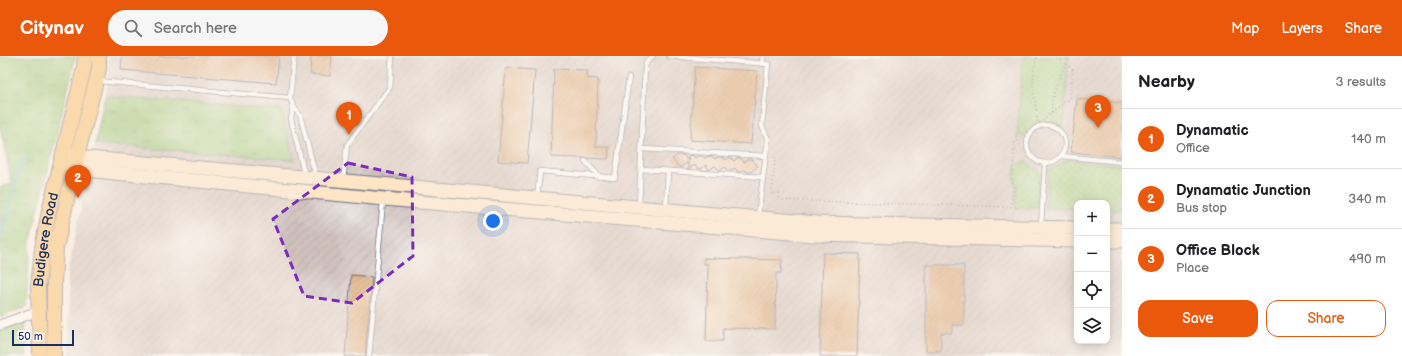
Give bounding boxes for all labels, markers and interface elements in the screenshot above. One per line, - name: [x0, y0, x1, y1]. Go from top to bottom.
- search box: [108, 10, 388, 46]
- text: Citynav: [20, 17, 84, 40]
- icon: search: [122, 17, 144, 39]
- text: Search here: [154, 19, 237, 38]
- text: Map: [1231, 20, 1259, 37]
- text: Layers: [1281, 20, 1323, 37]
- text: Share: [1345, 20, 1382, 37]
- text: Nearby: [1138, 72, 1195, 92]
- text: 3 results: [1335, 74, 1386, 90]
- pin: 3: [1085, 95, 1111, 128]
- pin: 1: [336, 102, 362, 135]
- text: Dynamatic: [1176, 121, 1249, 140]
- text: 1: [1148, 131, 1154, 147]
- text: 140 m: [1351, 131, 1386, 147]
- text: Office: [1176, 140, 1210, 156]
- pin: 2: [65, 165, 91, 198]
- text: Dynamatic Junction: [1176, 181, 1311, 200]
- street label: Budigere Road: [30, 191, 62, 288]
- text: 2: [1147, 191, 1155, 207]
- text: 340 m: [1348, 191, 1386, 207]
- map controls: [1074, 200, 1110, 344]
- button: +: [1074, 200, 1110, 236]
- text: Bus stop: [1176, 200, 1227, 216]
- your location: [483, 211, 503, 231]
- button: −: [1074, 236, 1110, 272]
- text: Office Block: [1176, 241, 1260, 260]
- text: 3: [1147, 251, 1155, 267]
- text: 490 m: [1349, 251, 1386, 267]
- text: Place: [1176, 260, 1209, 276]
- button: locate: [1074, 272, 1110, 308]
- button: Save: [1138, 300, 1258, 337]
- button: Share: [1266, 300, 1386, 337]
- button: layers: [1074, 308, 1110, 344]
- scale bar: [12, 328, 74, 347]
- text: 50 m: [18, 330, 43, 343]

